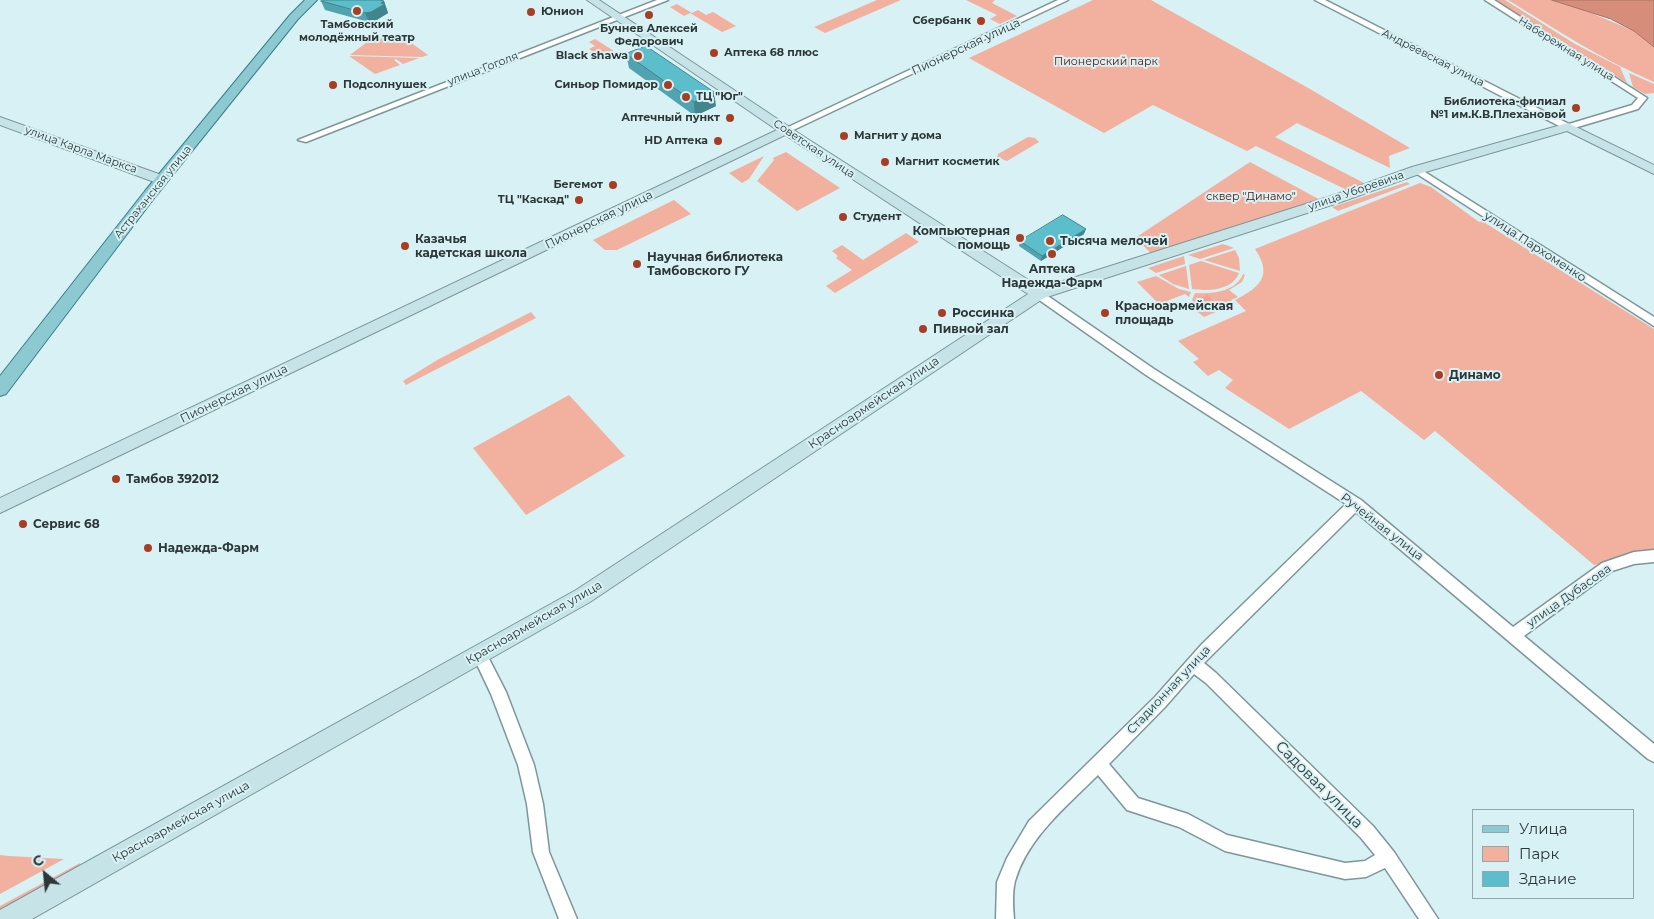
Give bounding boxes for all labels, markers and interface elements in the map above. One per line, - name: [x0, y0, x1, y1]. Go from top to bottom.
- marker: Тамбовский молодёжный театр: [351, 5, 363, 17]
- place label: Юнион: [541, 5, 584, 19]
- marker: Юнион: [525, 6, 537, 18]
- marker: Бучнев Алексей Федорович: [643, 9, 655, 21]
- place label: Сбербанк: [913, 14, 971, 28]
- street label: Набережная улица: [1516, 14, 1616, 84]
- marker: Сбербанк: [975, 15, 987, 27]
- street label: Пионерская улица: [909, 16, 1023, 78]
- place label: Тамбовский молодёжный театр: [299, 18, 415, 44]
- place label: Бучнев Алексей Федорович: [600, 22, 698, 48]
- street label: Андреевская улица: [1379, 26, 1487, 90]
- place label: Аптека 68 плюс: [724, 46, 818, 60]
- marker: Аптека 68 плюс: [708, 47, 720, 59]
- street label: улица Гоголя: [446, 49, 520, 89]
- place label: Black shawa: [556, 49, 628, 63]
- marker: Black shawa: [632, 50, 644, 62]
- park label: Пионерский парк: [1054, 55, 1158, 69]
- place label: Подсолнушек: [343, 78, 427, 92]
- place label: Синьор Помидор: [555, 78, 658, 92]
- marker: Подсолнушек: [327, 79, 339, 91]
- marker: Синьор Помидор: [662, 79, 674, 91]
- place label: ТЦ "Юг": [696, 90, 743, 104]
- marker: ТЦ "Юг": [680, 91, 692, 103]
- place label: Библиотека-филиал №1 им.К.В.Плехановой: [1430, 95, 1566, 121]
- marker: Библиотека-филиал №1 им.К.В.Плехановой: [1570, 102, 1582, 114]
- place label: Аптечный пункт: [621, 111, 720, 125]
- marker: Аптечный пункт: [724, 112, 736, 124]
- street label: Советская улица: [771, 117, 857, 181]
- street label: улица Карла Маркса: [23, 124, 139, 176]
- place label: Магнит у дома: [854, 129, 942, 143]
- marker: Магнит у дома: [838, 130, 850, 142]
- place label: HD Аптека: [644, 134, 708, 148]
- marker: HD Аптека: [712, 135, 724, 147]
- street label: Астраханская улица: [111, 143, 195, 241]
- place label: Магнит косметик: [895, 155, 1000, 169]
- marker: Магнит косметик: [879, 156, 891, 168]
- street label: улица Уборевича: [1306, 168, 1406, 214]
- place label: Бегемот: [553, 178, 603, 192]
- marker: Бегемот: [607, 179, 619, 191]
- street label: Пионерская улица: [543, 188, 655, 252]
- park label: сквер "Динамо": [1206, 190, 1296, 204]
- place label: ТЦ "Каскад": [498, 193, 569, 207]
- marker: ТЦ "Каскад": [573, 194, 585, 206]
- street label: улица Пархоменко: [1481, 209, 1589, 285]
- place label: Студент: [853, 210, 901, 224]
- marker: Студент: [837, 211, 849, 223]
- place label: Компьютерная помощь: [913, 224, 1010, 252]
- place label: Казачья кадетская школа: [415, 232, 527, 260]
- marker: Компьютерная помощь: [1014, 232, 1026, 244]
- place label: Тысяча мелочей: [1060, 234, 1168, 248]
- marker: Тысяча мелочей: [1044, 235, 1056, 247]
- marker: Казачья кадетская школа: [399, 240, 411, 252]
- marker: Аптека Надежда-Фарм: [1046, 248, 1058, 260]
- place label: Научная библиотека Тамбовского ГУ: [647, 250, 783, 278]
- marker: Научная библиотека Тамбовского ГУ: [631, 258, 643, 270]
- place label: Аптека Надежда-Фарм: [1001, 262, 1103, 290]
- place label: Красноармейская площадь: [1115, 299, 1233, 327]
- place label: Россинка: [952, 306, 1014, 320]
- marker: Россинка: [936, 307, 948, 319]
- marker: Красноармейская площадь: [1099, 307, 1111, 319]
- place label: Пивной зал: [933, 322, 1009, 336]
- marker: Пивной зал: [917, 323, 929, 335]
- street label: Красноармейская улица: [806, 354, 942, 452]
- street label: Пионерская улица: [178, 362, 290, 426]
- place label: Динамо: [1449, 368, 1501, 382]
- marker: Динамо: [1433, 369, 1445, 381]
- place label: Тамбов 392012: [126, 472, 219, 486]
- marker: Тамбов 392012: [110, 473, 122, 485]
- street label: Ручейная улица: [1338, 490, 1426, 564]
- place label: Сервис 68: [33, 517, 100, 531]
- marker: Сервис 68: [17, 518, 29, 530]
- place label: Надежда-Фарм: [158, 541, 259, 555]
- marker: Надежда-Фарм: [142, 542, 154, 554]
- street label: улица Дубасова: [1524, 561, 1614, 631]
- street label: Красноармейская улица: [463, 578, 605, 668]
- street label: Стадионная улица: [1124, 643, 1214, 737]
- street label: Садовая улица: [1271, 737, 1367, 833]
- street label: Красноармейская улица: [110, 778, 252, 866]
- legend: [1472, 809, 1634, 899]
- text: Улица: [1519, 819, 1567, 838]
- text: Парк: [1519, 844, 1559, 863]
- north arrow: [20, 849, 70, 899]
- text: С: [29, 850, 47, 871]
- text: Здание: [1519, 869, 1577, 888]

